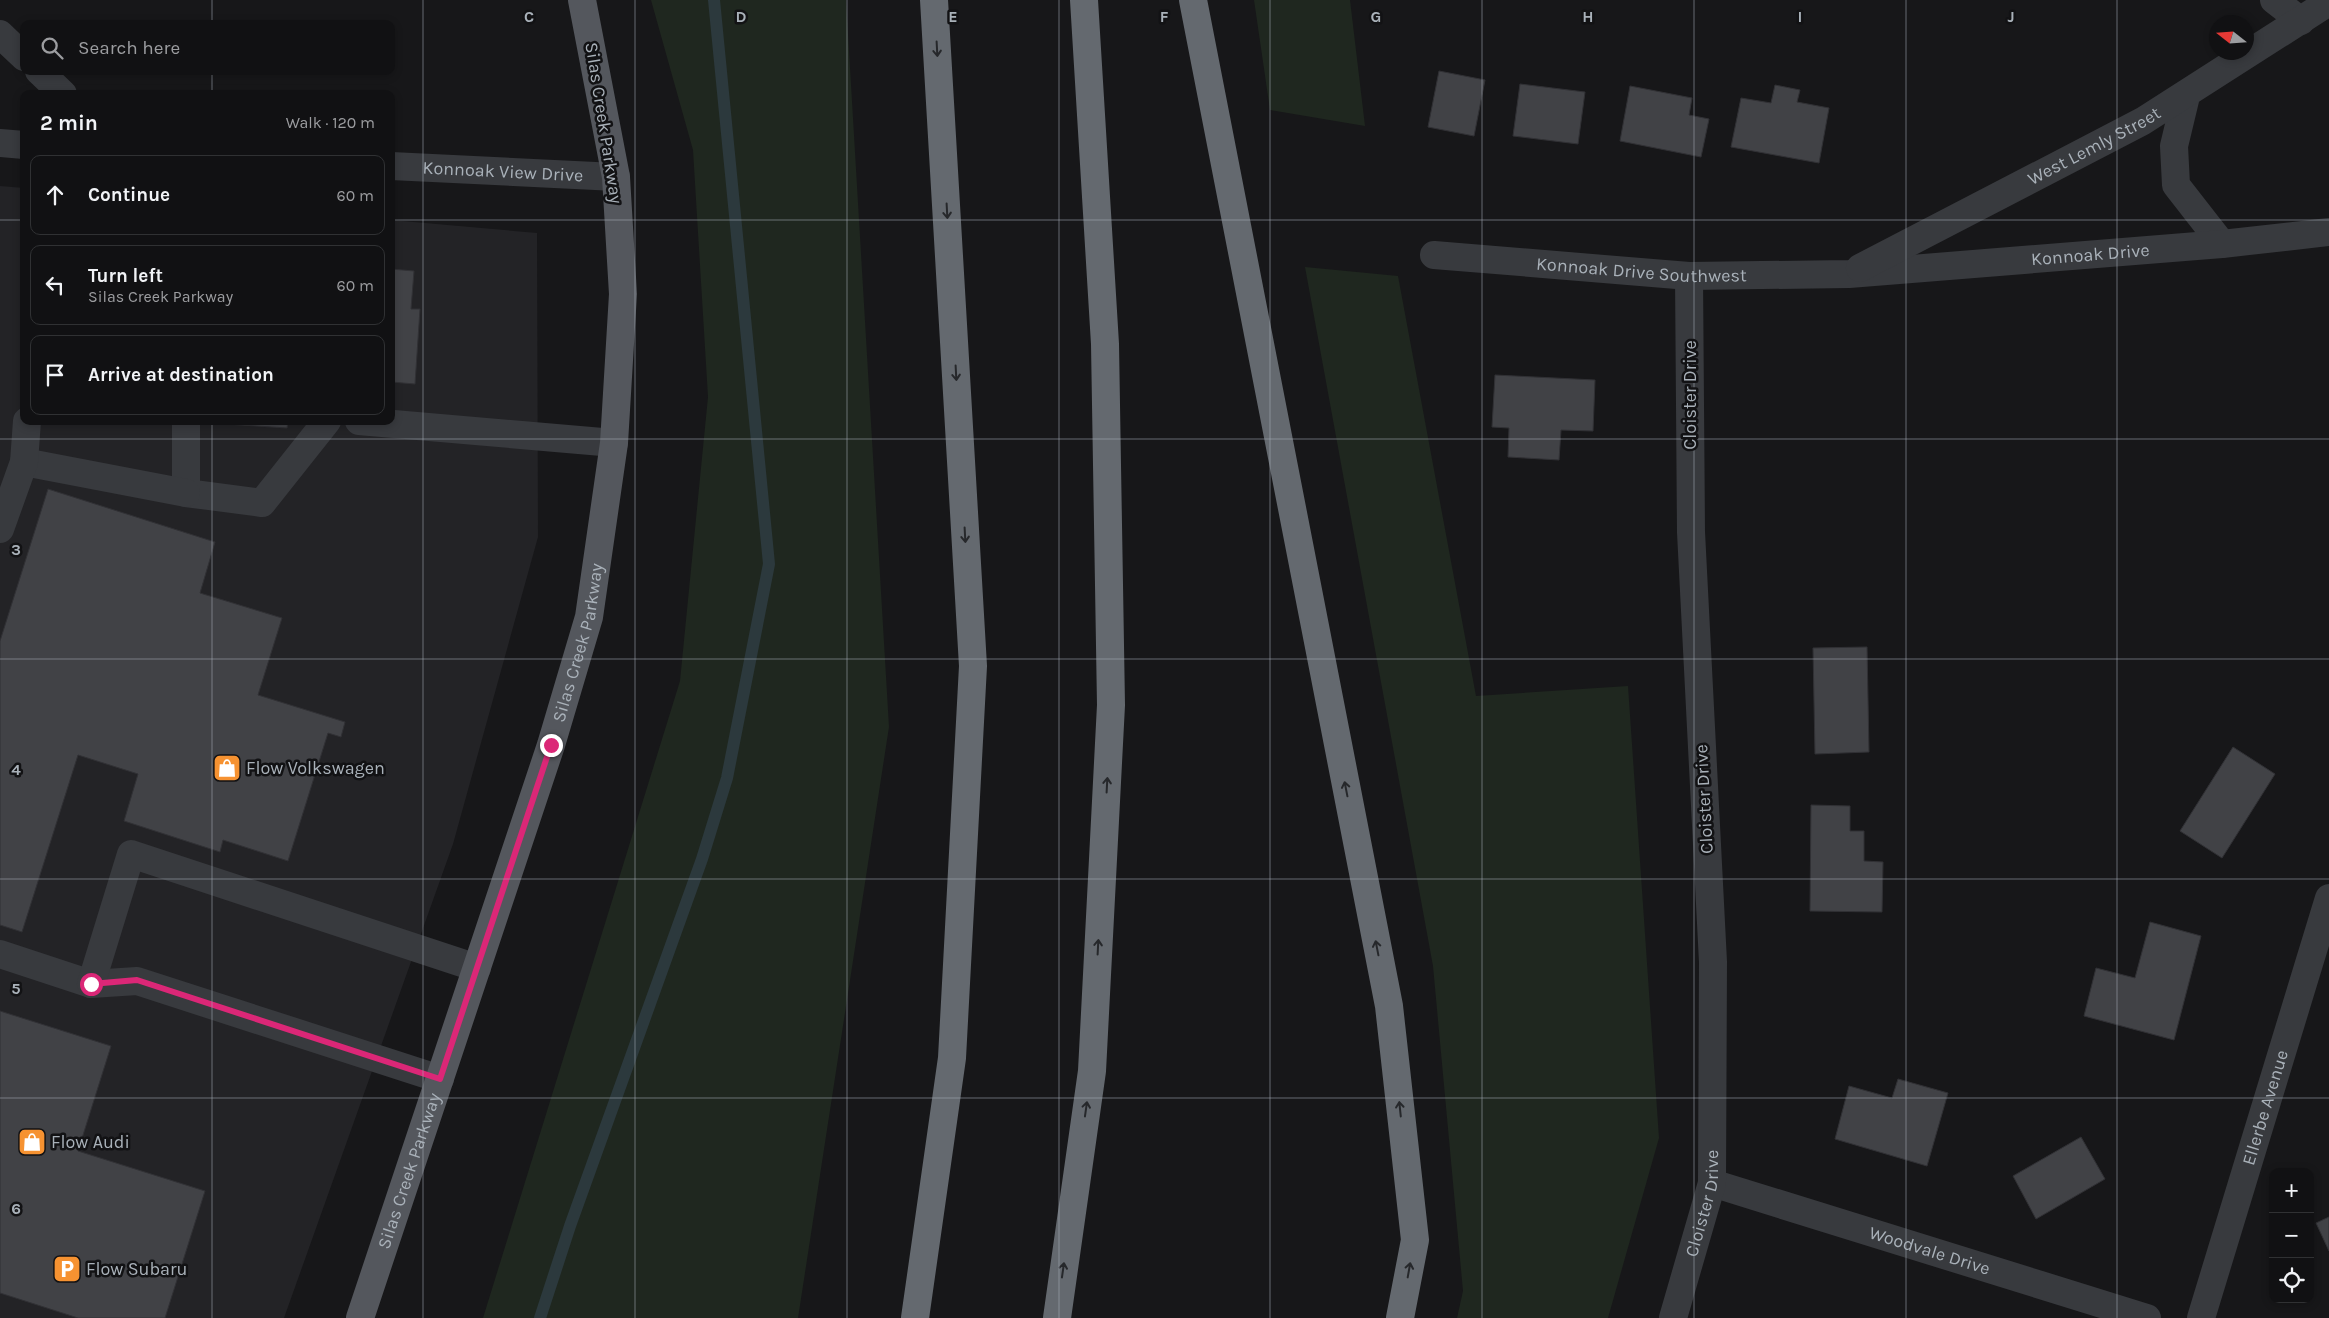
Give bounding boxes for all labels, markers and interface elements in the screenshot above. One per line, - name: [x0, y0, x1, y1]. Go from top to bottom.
- text: C: [524, 7, 534, 26]
- text: D: [736, 7, 747, 26]
- text: E: [948, 7, 958, 26]
- text: F: [1160, 7, 1169, 26]
- text: G: [1371, 7, 1381, 26]
- text: H: [1582, 7, 1594, 26]
- text: I: [1798, 7, 1802, 26]
- text: J: [2007, 7, 2015, 26]
- north arrow: [2209, 15, 2254, 60]
- search box: [20, 20, 395, 75]
- icon: search: [38, 34, 66, 62]
- text: Search here: [78, 37, 180, 59]
- one-way arrow: [933, 40, 942, 56]
- street label: Silas Creek Parkway: [580, 41, 628, 206]
- street label: West Lemly Street: [2024, 102, 2165, 190]
- text: 2 min: [40, 111, 98, 135]
- text: Walk · 120 m: [286, 113, 375, 132]
- street label: Konnoak View Drive: [422, 157, 584, 186]
- icon: ahead: [41, 181, 69, 209]
- text: Continue: [88, 184, 170, 206]
- text: 60 m: [337, 186, 374, 205]
- one-way arrow: [942, 203, 951, 219]
- street label: Konnoak Drive: [2030, 239, 2150, 270]
- street label: Konnoak Drive Southwest: [1535, 252, 1747, 287]
- text: Turn left: [88, 265, 163, 287]
- icon: left: [41, 271, 69, 299]
- text: 60 m: [337, 276, 374, 295]
- text: Silas Creek Parkway: [88, 287, 233, 306]
- street label: Cloister Drive: [1679, 340, 1701, 450]
- icon: arrive: [41, 361, 69, 389]
- text: Arrive at destination: [88, 364, 274, 386]
- one-way arrow: [952, 365, 961, 381]
- one-way arrow: [961, 527, 970, 543]
- text: 3: [11, 540, 21, 559]
- street label: Silas Creek Parkway: [547, 561, 608, 725]
- route end: [540, 734, 563, 757]
- street label: Cloister Drive: [1690, 744, 1718, 854]
- shop icon: Flow Volkswagen: [212, 753, 242, 783]
- place label: Flow Volkswagen: [246, 757, 385, 779]
- text: 4: [11, 760, 21, 779]
- one-way arrow: [1102, 777, 1111, 793]
- one-way arrow: [1341, 781, 1351, 797]
- one-way arrow: [1094, 939, 1103, 955]
- one-way arrow: [1372, 940, 1382, 956]
- route start: [80, 973, 103, 996]
- text: 5: [11, 979, 21, 998]
- street label: Ellerbe Avenue: [2237, 1047, 2293, 1168]
- street label: Silas Creek Parkway: [373, 1089, 445, 1252]
- one-way arrow: [1082, 1101, 1092, 1117]
- one-way arrow: [1395, 1101, 1405, 1117]
- shop icon: Flow Audi: [17, 1127, 47, 1157]
- place label: Flow Audi: [51, 1131, 130, 1153]
- street label: Cloister Drive: [1680, 1150, 1723, 1259]
- map controls: [2269, 1168, 2314, 1303]
- button: +: [2269, 1168, 2314, 1213]
- text: 6: [11, 1199, 21, 1218]
- button: −: [2269, 1213, 2314, 1258]
- street label: Woodvale Drive: [1867, 1221, 1993, 1280]
- parking icon: Flow Subaru: [52, 1254, 82, 1284]
- place label: Flow Subaru: [86, 1258, 187, 1280]
- button: locate: [2269, 1258, 2314, 1303]
- one-way arrow: [1059, 1262, 1069, 1278]
- one-way arrow: [1405, 1262, 1415, 1278]

